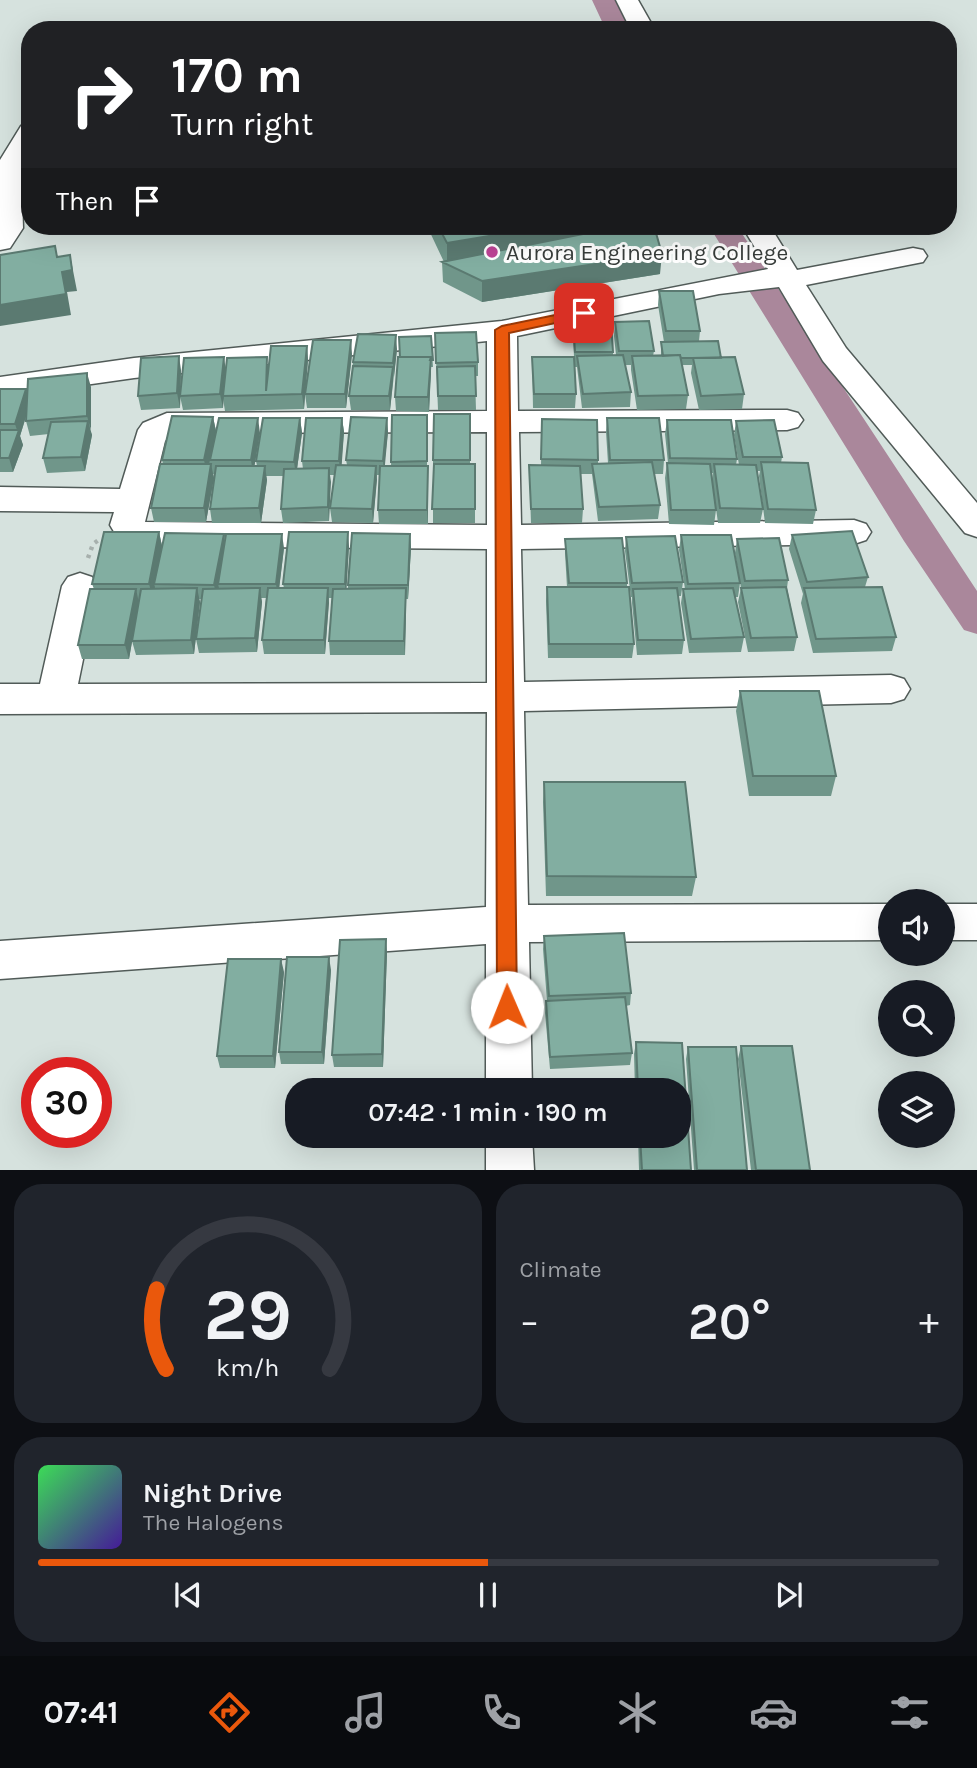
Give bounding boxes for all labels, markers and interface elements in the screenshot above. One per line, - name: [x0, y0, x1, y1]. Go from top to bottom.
- text: 170 m: [171, 47, 303, 104]
- icon: right: [56, 49, 147, 140]
- text: Turn right: [171, 106, 313, 143]
- icon: arrive: [128, 182, 166, 220]
- text: Then: [56, 186, 114, 217]
- place label: Aurora Engineering College: [506, 239, 788, 266]
- marker: Aurora Engineering College: [484, 244, 500, 260]
- pin: [554, 283, 614, 343]
- icon: arrive: [565, 294, 603, 332]
- map controls: [878, 889, 955, 1148]
- button: sound: [878, 889, 955, 966]
- position arrow: [470, 970, 544, 1044]
- button: search: [878, 980, 955, 1057]
- speed limit sign: 30: [21, 1057, 112, 1148]
- button: layers: [878, 1071, 955, 1148]
- text: 07:42 · 1 min · 190 m: [368, 1097, 608, 1128]
- text: Climate: [520, 1256, 602, 1283]
- text: 29: [204, 1273, 292, 1358]
- text: 20°: [688, 1291, 771, 1352]
- text: −: [520, 1299, 539, 1344]
- text: +: [919, 1299, 939, 1344]
- text: km/h: [216, 1353, 279, 1382]
- text: Night Drive: [143, 1478, 282, 1509]
- text: The Halogens: [143, 1509, 283, 1536]
- icon: previous: [169, 1576, 207, 1614]
- icon: pause: [469, 1576, 507, 1614]
- icon: next: [770, 1576, 808, 1614]
- icon: directions: [205, 1688, 254, 1737]
- icon: music: [341, 1688, 390, 1737]
- icon: phone: [477, 1688, 526, 1737]
- icon: climate: [613, 1688, 662, 1737]
- icon: car: [749, 1688, 798, 1737]
- icon: filters: [885, 1688, 934, 1737]
- text: 07:41: [43, 1694, 119, 1731]

